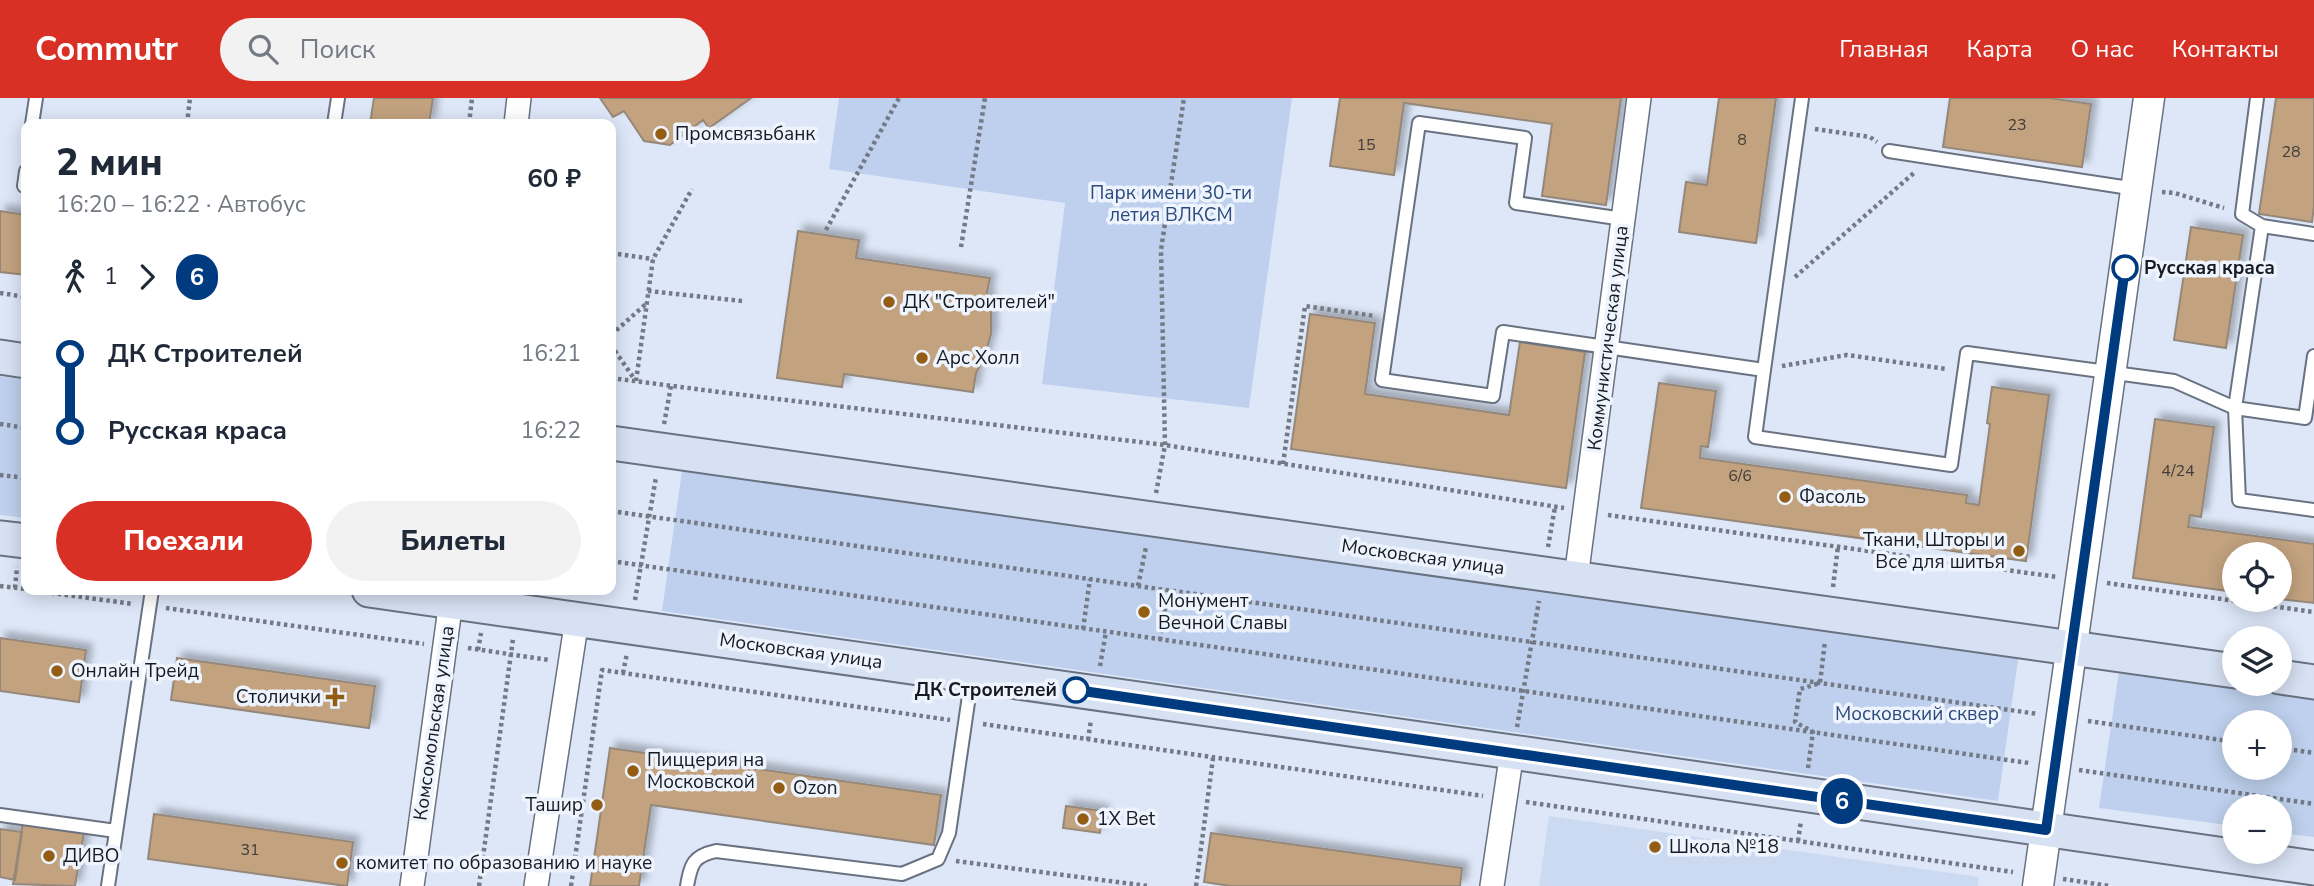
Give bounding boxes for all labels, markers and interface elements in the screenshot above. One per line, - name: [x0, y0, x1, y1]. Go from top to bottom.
- search box: [220, 18, 710, 81]
- text: Commutr: [35, 27, 178, 72]
- icon: search: [244, 30, 282, 68]
- text: Поиск: [300, 32, 375, 67]
- text: Главная: [1839, 33, 1929, 65]
- text: Карта: [1967, 33, 2033, 65]
- text: О нас: [2071, 33, 2134, 65]
- text: Контакты: [2172, 33, 2279, 65]
- house number: 23: [2007, 114, 2027, 136]
- place label: Промсвязьбанк: [675, 121, 815, 147]
- marker: Промсвязьбанк: [653, 126, 669, 142]
- house number: 8: [1737, 129, 1747, 151]
- house number: 15: [1356, 134, 1376, 156]
- text: 2 мин: [56, 137, 163, 188]
- house number: 28: [2281, 141, 2301, 163]
- text: 60 ₽: [527, 161, 581, 196]
- park label: Парк имени 30-ти летия ВЛКСМ: [1090, 180, 1252, 228]
- text: 16:20 – 16:22 · Автобус: [56, 189, 306, 220]
- street label: Коммунистическая улица: [1581, 224, 1635, 452]
- marker: Русская краса: [2112, 255, 2138, 281]
- place label: Русская краса: [2144, 255, 2275, 281]
- icon: walk: [56, 258, 94, 296]
- icon: forward: [128, 258, 166, 296]
- text: 1: [104, 261, 118, 292]
- text: 6: [190, 261, 204, 293]
- place label: ДК "Строителей": [903, 289, 1055, 315]
- marker: ДК "Строителей": [881, 294, 897, 310]
- text: ДК Строителей: [108, 336, 303, 371]
- text: 16:21: [521, 338, 581, 369]
- place label: Арс Холл: [936, 345, 1020, 371]
- marker: Арс Холл: [914, 350, 930, 366]
- text: Русская краса: [108, 413, 287, 448]
- text: 16:22: [521, 415, 581, 446]
- house number: 4/24: [2161, 460, 2195, 482]
- house number: 6/6: [1728, 465, 1752, 487]
- place label: Фасоль: [1799, 484, 1866, 510]
- marker: Фасоль: [1777, 489, 1793, 505]
- button: Поехали: [56, 501, 312, 581]
- button: Билеты: [326, 501, 581, 581]
- place label: Ткани, Шторы и Все для шитья: [1863, 527, 2005, 575]
- street label: Московская улица: [1340, 533, 1506, 581]
- map controls: [2222, 542, 2292, 864]
- button: locate: [2222, 542, 2292, 612]
- marker: Ткани, Шторы и Все для шитья: [2011, 543, 2027, 559]
- place label: Монумент Вечной Славы: [1158, 588, 1288, 636]
- marker: Монумент Вечной Славы: [1136, 604, 1152, 620]
- street label: Комсомольская улица: [407, 624, 461, 822]
- button: layers: [2222, 626, 2292, 696]
- street label: Московская улица: [718, 627, 884, 675]
- place label: Онлайн Трейд: [71, 658, 199, 684]
- marker: Онлайн Трейд: [49, 663, 65, 679]
- place label: ДК Строителей: [915, 677, 1057, 703]
- marker: ДК Строителей: [1063, 677, 1089, 703]
- place label: Столички: [236, 684, 321, 710]
- marker: Столички: [327, 689, 343, 705]
- park label: Московский сквер: [1835, 701, 1999, 727]
- button: +: [2222, 710, 2292, 780]
- place label: Пиццерия на Московской: [647, 747, 764, 795]
- marker: Пиццерия на Московской: [625, 763, 641, 779]
- place label: Ozon: [793, 775, 838, 801]
- line badge: 6: [1819, 778, 1865, 824]
- marker: Ozon: [771, 780, 787, 796]
- text: 6: [1835, 785, 1849, 817]
- place label: Ташир: [525, 792, 583, 818]
- button: −: [2222, 794, 2292, 864]
- marker: Ташир: [589, 797, 605, 813]
- place label: 1X Bet: [1097, 806, 1156, 832]
- marker: 1X Bet: [1075, 811, 1091, 827]
- place label: Школа №18: [1669, 834, 1779, 860]
- house number: 31: [240, 839, 260, 861]
- marker: Школа №18: [1647, 839, 1663, 855]
- place label: ДИВО: [63, 843, 119, 869]
- marker: ДИВО: [41, 848, 57, 864]
- place label: комитет по образованию и науке: [356, 850, 652, 876]
- marker: комитет по образованию и науке: [334, 855, 350, 871]

